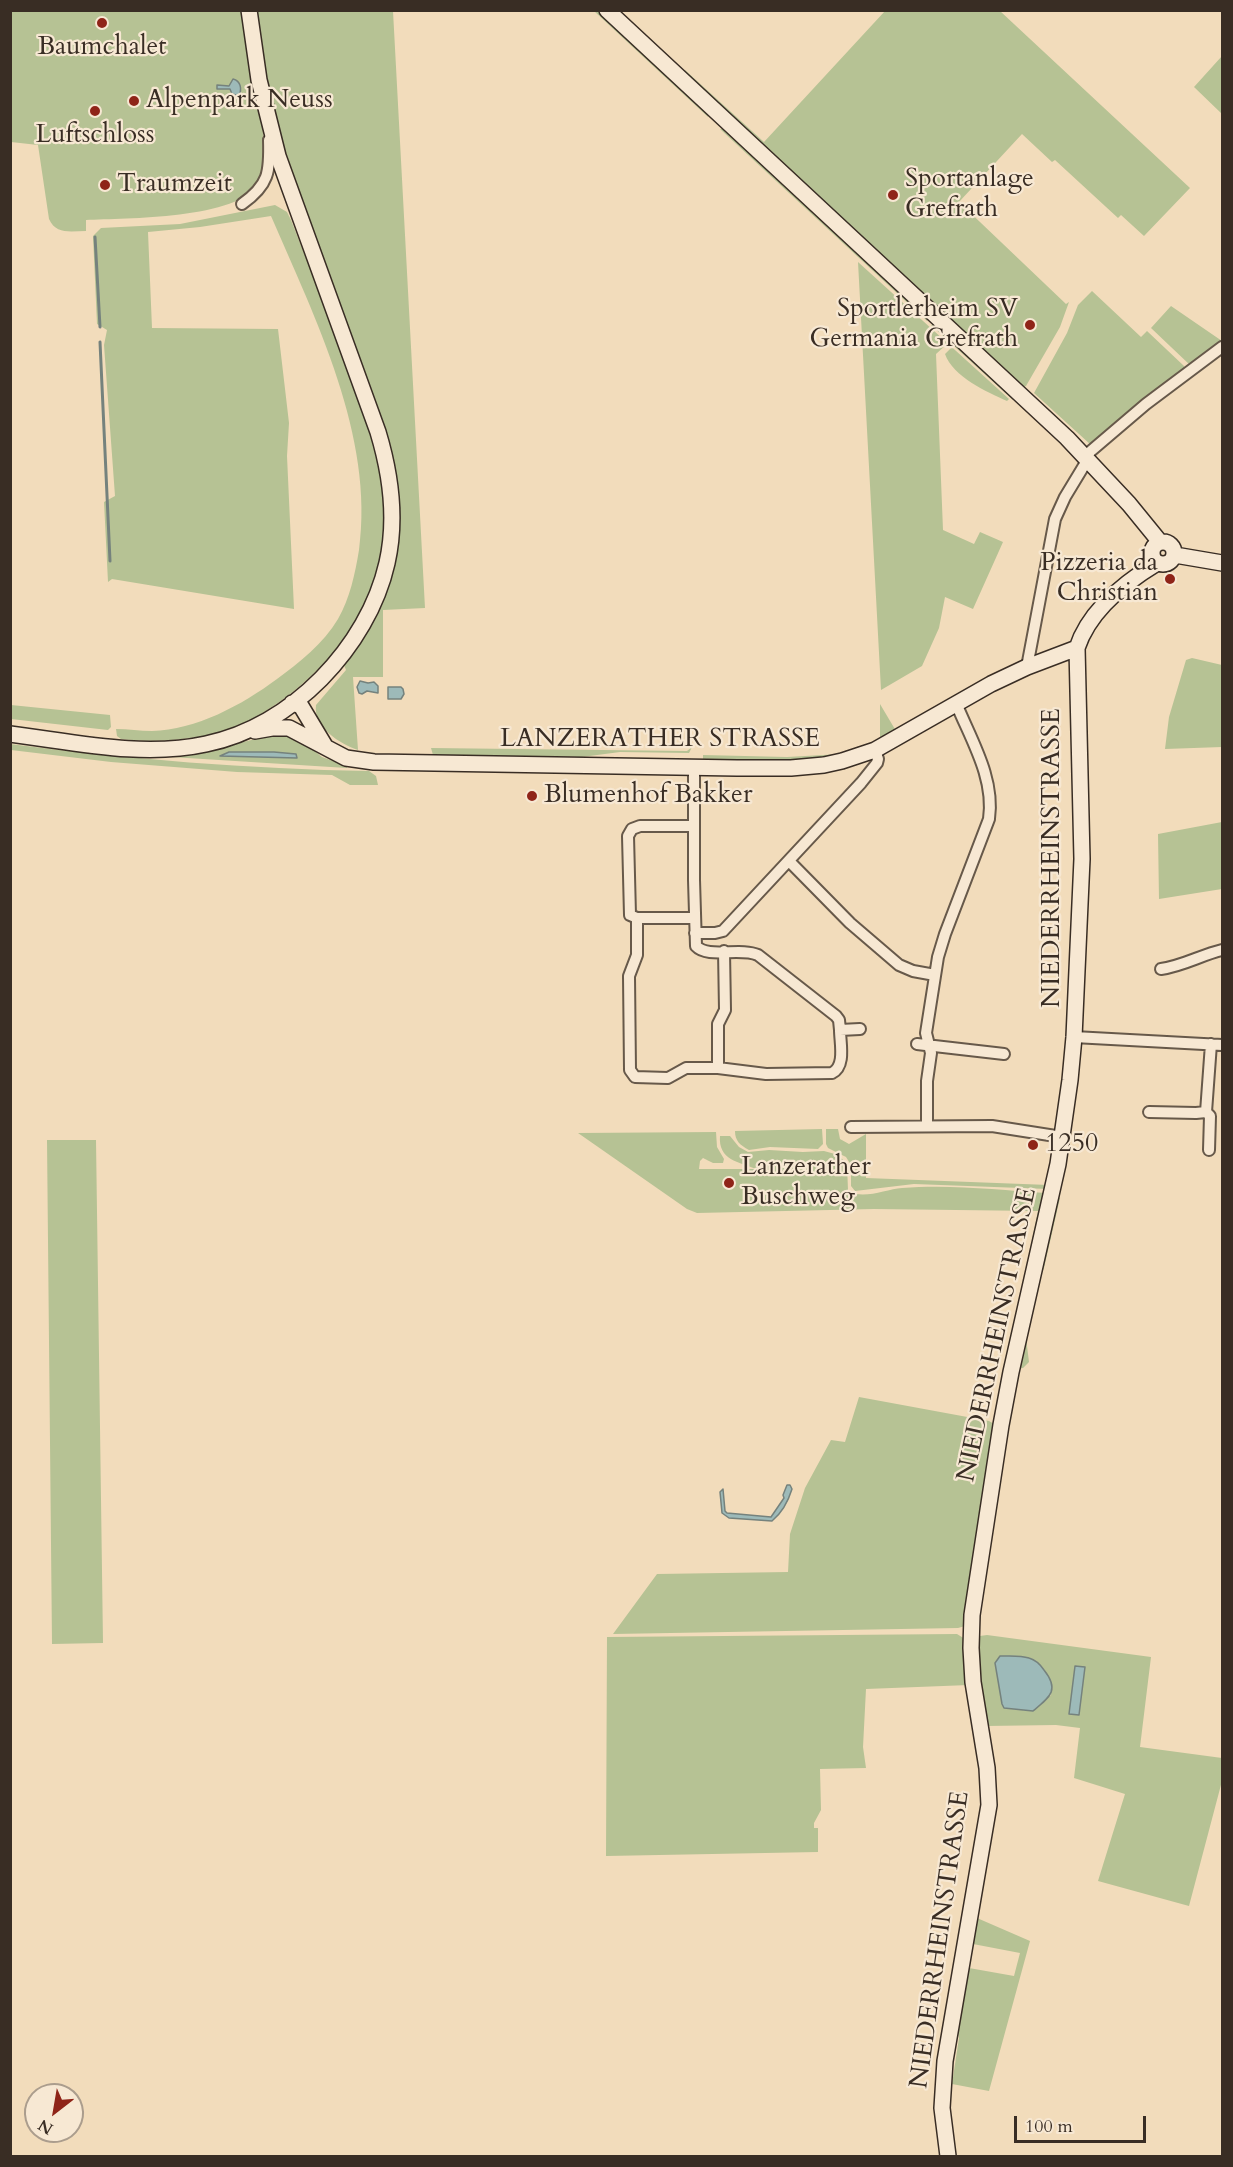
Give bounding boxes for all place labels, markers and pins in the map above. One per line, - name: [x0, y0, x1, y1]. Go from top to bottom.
- marker: Baumchalet: [95, 16, 109, 30]
- place label: Baumchalet: [37, 32, 167, 64]
- place label: Alpenpark Neuss: [146, 85, 333, 117]
- marker: Alpenpark Neuss: [127, 94, 141, 108]
- marker: Luftschloss: [88, 104, 102, 118]
- place label: Luftschloss: [35, 120, 155, 152]
- place label: Sportanlage Grefrath: [905, 164, 1034, 225]
- place label: Traumzeit: [117, 169, 232, 201]
- marker: Traumzeit: [98, 178, 112, 192]
- marker: Sportanlage Grefrath: [886, 188, 900, 202]
- place label: Sportlerheim SV Germania Grefrath: [810, 294, 1018, 356]
- marker: Sportlerheim SV Germania Grefrath: [1023, 318, 1037, 332]
- place label: Pizzeria da Christian: [1040, 548, 1158, 610]
- marker: Pizzeria da Christian: [1163, 572, 1177, 586]
- place label: Blumenhof Bakker: [544, 780, 752, 812]
- marker: Blumenhof Bakker: [525, 789, 539, 803]
- place label: 1250: [1045, 1129, 1098, 1161]
- marker: 1250: [1026, 1138, 1040, 1152]
- place label: Lanzerather Buschweg: [741, 1152, 871, 1214]
- marker: Lanzerather Buschweg: [722, 1176, 736, 1190]

